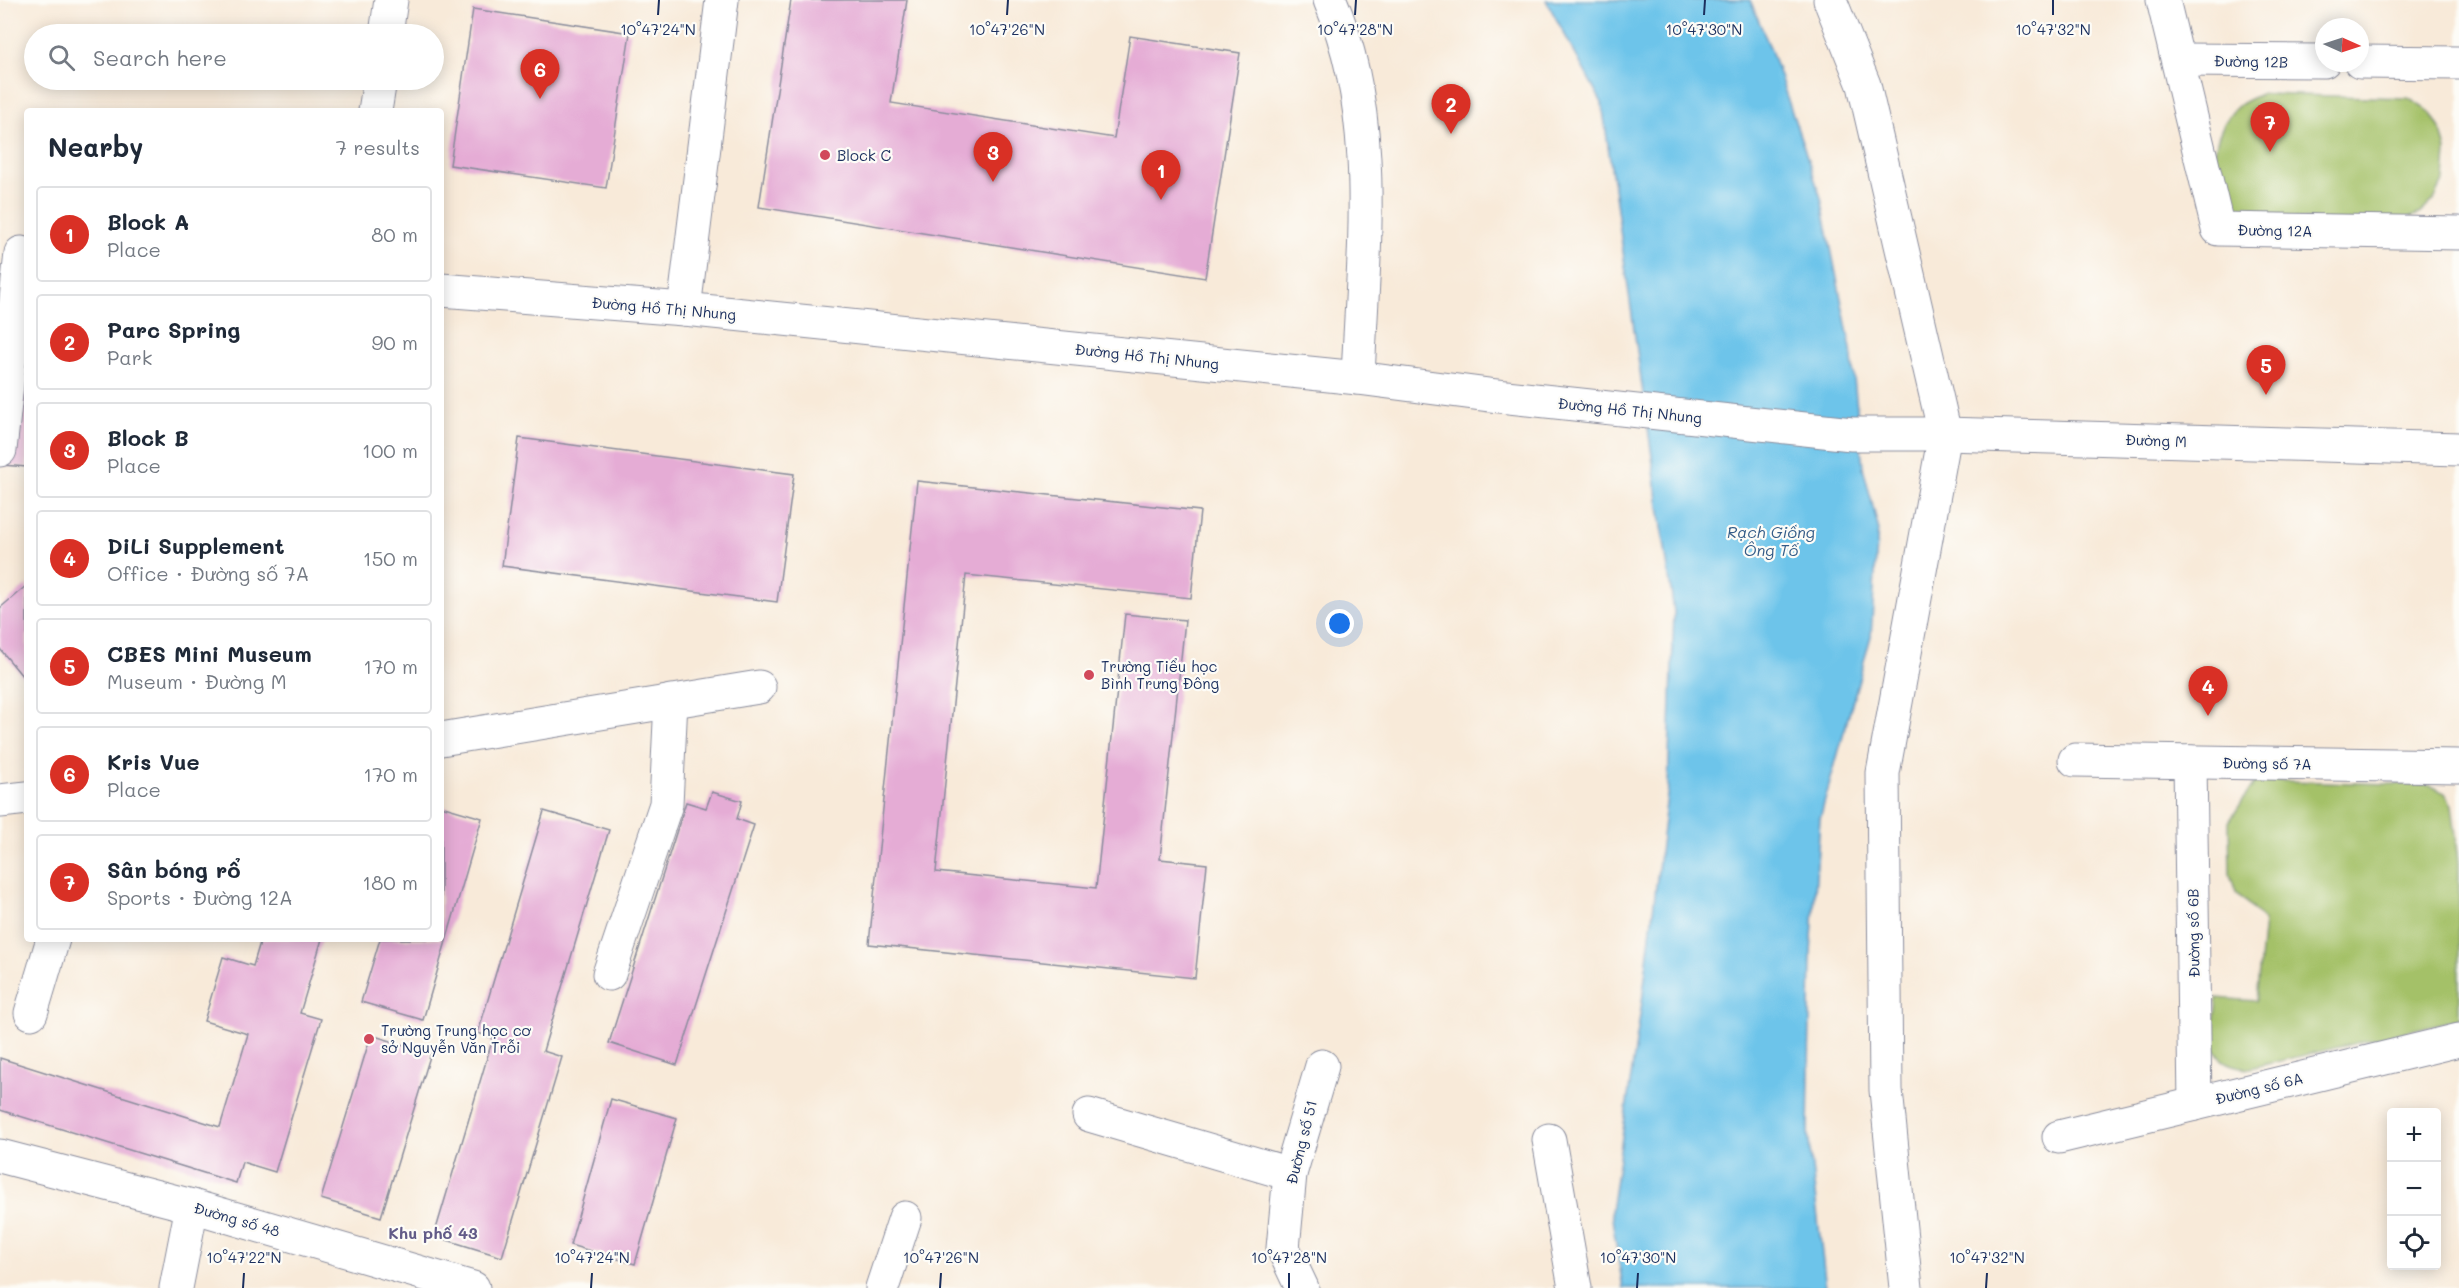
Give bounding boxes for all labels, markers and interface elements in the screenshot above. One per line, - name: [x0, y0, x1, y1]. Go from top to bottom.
- north arrow: [2315, 18, 2369, 72]
- text: 10°47'24"N: [620, 19, 696, 39]
- text: 10°47'26"N: [969, 19, 1045, 39]
- text: 10°47'28"N: [1317, 19, 1393, 39]
- text: 10°47'30"N: [1666, 19, 1742, 39]
- text: 10°47'32"N: [2015, 19, 2091, 39]
- search box: [24, 24, 444, 90]
- icon: search: [45, 41, 78, 74]
- text: Search here: [93, 43, 227, 72]
- pin: 6: [520, 50, 560, 99]
- street label: Đường 12B: [2214, 50, 2288, 72]
- pin: 2: [1432, 84, 1470, 134]
- pin: 7: [2250, 102, 2290, 152]
- text: Nearby: [48, 130, 143, 164]
- pin: 3: [974, 132, 1012, 182]
- text: 7 results: [336, 134, 420, 160]
- place label: Block C: [837, 145, 892, 165]
- marker: Block C: [818, 148, 832, 162]
- pin: 1: [1142, 150, 1180, 200]
- text: Block A: [107, 207, 189, 236]
- street label: Đường 12A: [2237, 219, 2313, 241]
- text: 1: [65, 221, 74, 247]
- text: 80 m: [371, 221, 418, 247]
- text: Place: [107, 236, 161, 262]
- street label: Đường Hồ Thị Nhung: [591, 292, 737, 324]
- text: Parc Spring: [107, 315, 240, 344]
- text: 2: [64, 329, 75, 355]
- text: 90 m: [372, 329, 418, 355]
- street label: Đường Hồ Thị Nhung: [1074, 338, 1220, 374]
- text: Park: [107, 344, 152, 370]
- pin: 5: [2246, 346, 2286, 395]
- street label: Đường Hồ Thị Nhung: [1557, 392, 1703, 428]
- text: Block B: [107, 423, 189, 452]
- street label: Đường M: [2125, 429, 2187, 451]
- text: 3: [64, 437, 76, 463]
- text: 100 m: [362, 437, 418, 463]
- text: Place: [107, 452, 161, 478]
- water label: Rạch Giồng Ông Tố: [1727, 521, 1815, 560]
- text: DiLi Supplement: [107, 531, 284, 560]
- text: 4: [63, 545, 76, 571]
- text: 150 m: [363, 545, 418, 571]
- text: Office · Đường số 7A: [107, 560, 309, 586]
- your location: [1325, 609, 1354, 638]
- text: CBES Mini Museum: [107, 639, 312, 668]
- text: 5: [64, 653, 75, 679]
- text: 170 m: [363, 653, 418, 679]
- place label: Trường Tiểu học Bình Trưng Đông: [1101, 656, 1220, 693]
- pin: 4: [2188, 666, 2228, 716]
- text: Museum · Đường M: [107, 668, 287, 694]
- marker: Trường Tiểu học Bình Trưng Đông: [1082, 668, 1096, 682]
- text: Kris Vue: [107, 747, 200, 776]
- street label: Đường số 7A: [2222, 752, 2312, 774]
- text: 6: [63, 761, 76, 787]
- text: 170 m: [363, 761, 418, 787]
- text: Place: [107, 776, 161, 802]
- text: Sân bóng rổ: [107, 855, 241, 884]
- text: 7: [64, 869, 75, 895]
- text: 180 m: [362, 869, 418, 895]
- text: Sports · Đường 12A: [107, 884, 293, 910]
- street label: Đường số 6B: [2182, 888, 2204, 978]
- place label: Trường Trung học cơ sở Nguyễn Văn Trỗi: [381, 1020, 531, 1057]
- marker: Trường Trung học cơ sở Nguyễn Văn Trỗi: [362, 1032, 376, 1046]
- street label: Đường số 6A: [2213, 1067, 2305, 1109]
- street label: Đường số 51: [1281, 1098, 1321, 1186]
- map controls: [2387, 1108, 2441, 1270]
- button: +: [2387, 1108, 2441, 1162]
- button: −: [2387, 1162, 2441, 1216]
- street label: Đường số 48: [192, 1197, 282, 1241]
- button: locate: [2387, 1216, 2441, 1270]
- district label: Khu phố 43: [388, 1222, 478, 1243]
- text: 10°47'22"N: [206, 1247, 282, 1267]
- text: 10°47'24"N: [554, 1247, 630, 1267]
- text: 10°47'26"N: [903, 1247, 979, 1267]
- text: 10°47'28"N: [1251, 1247, 1327, 1267]
- text: 10°47'30"N: [1600, 1247, 1676, 1267]
- text: 10°47'32"N: [1949, 1247, 2025, 1267]

